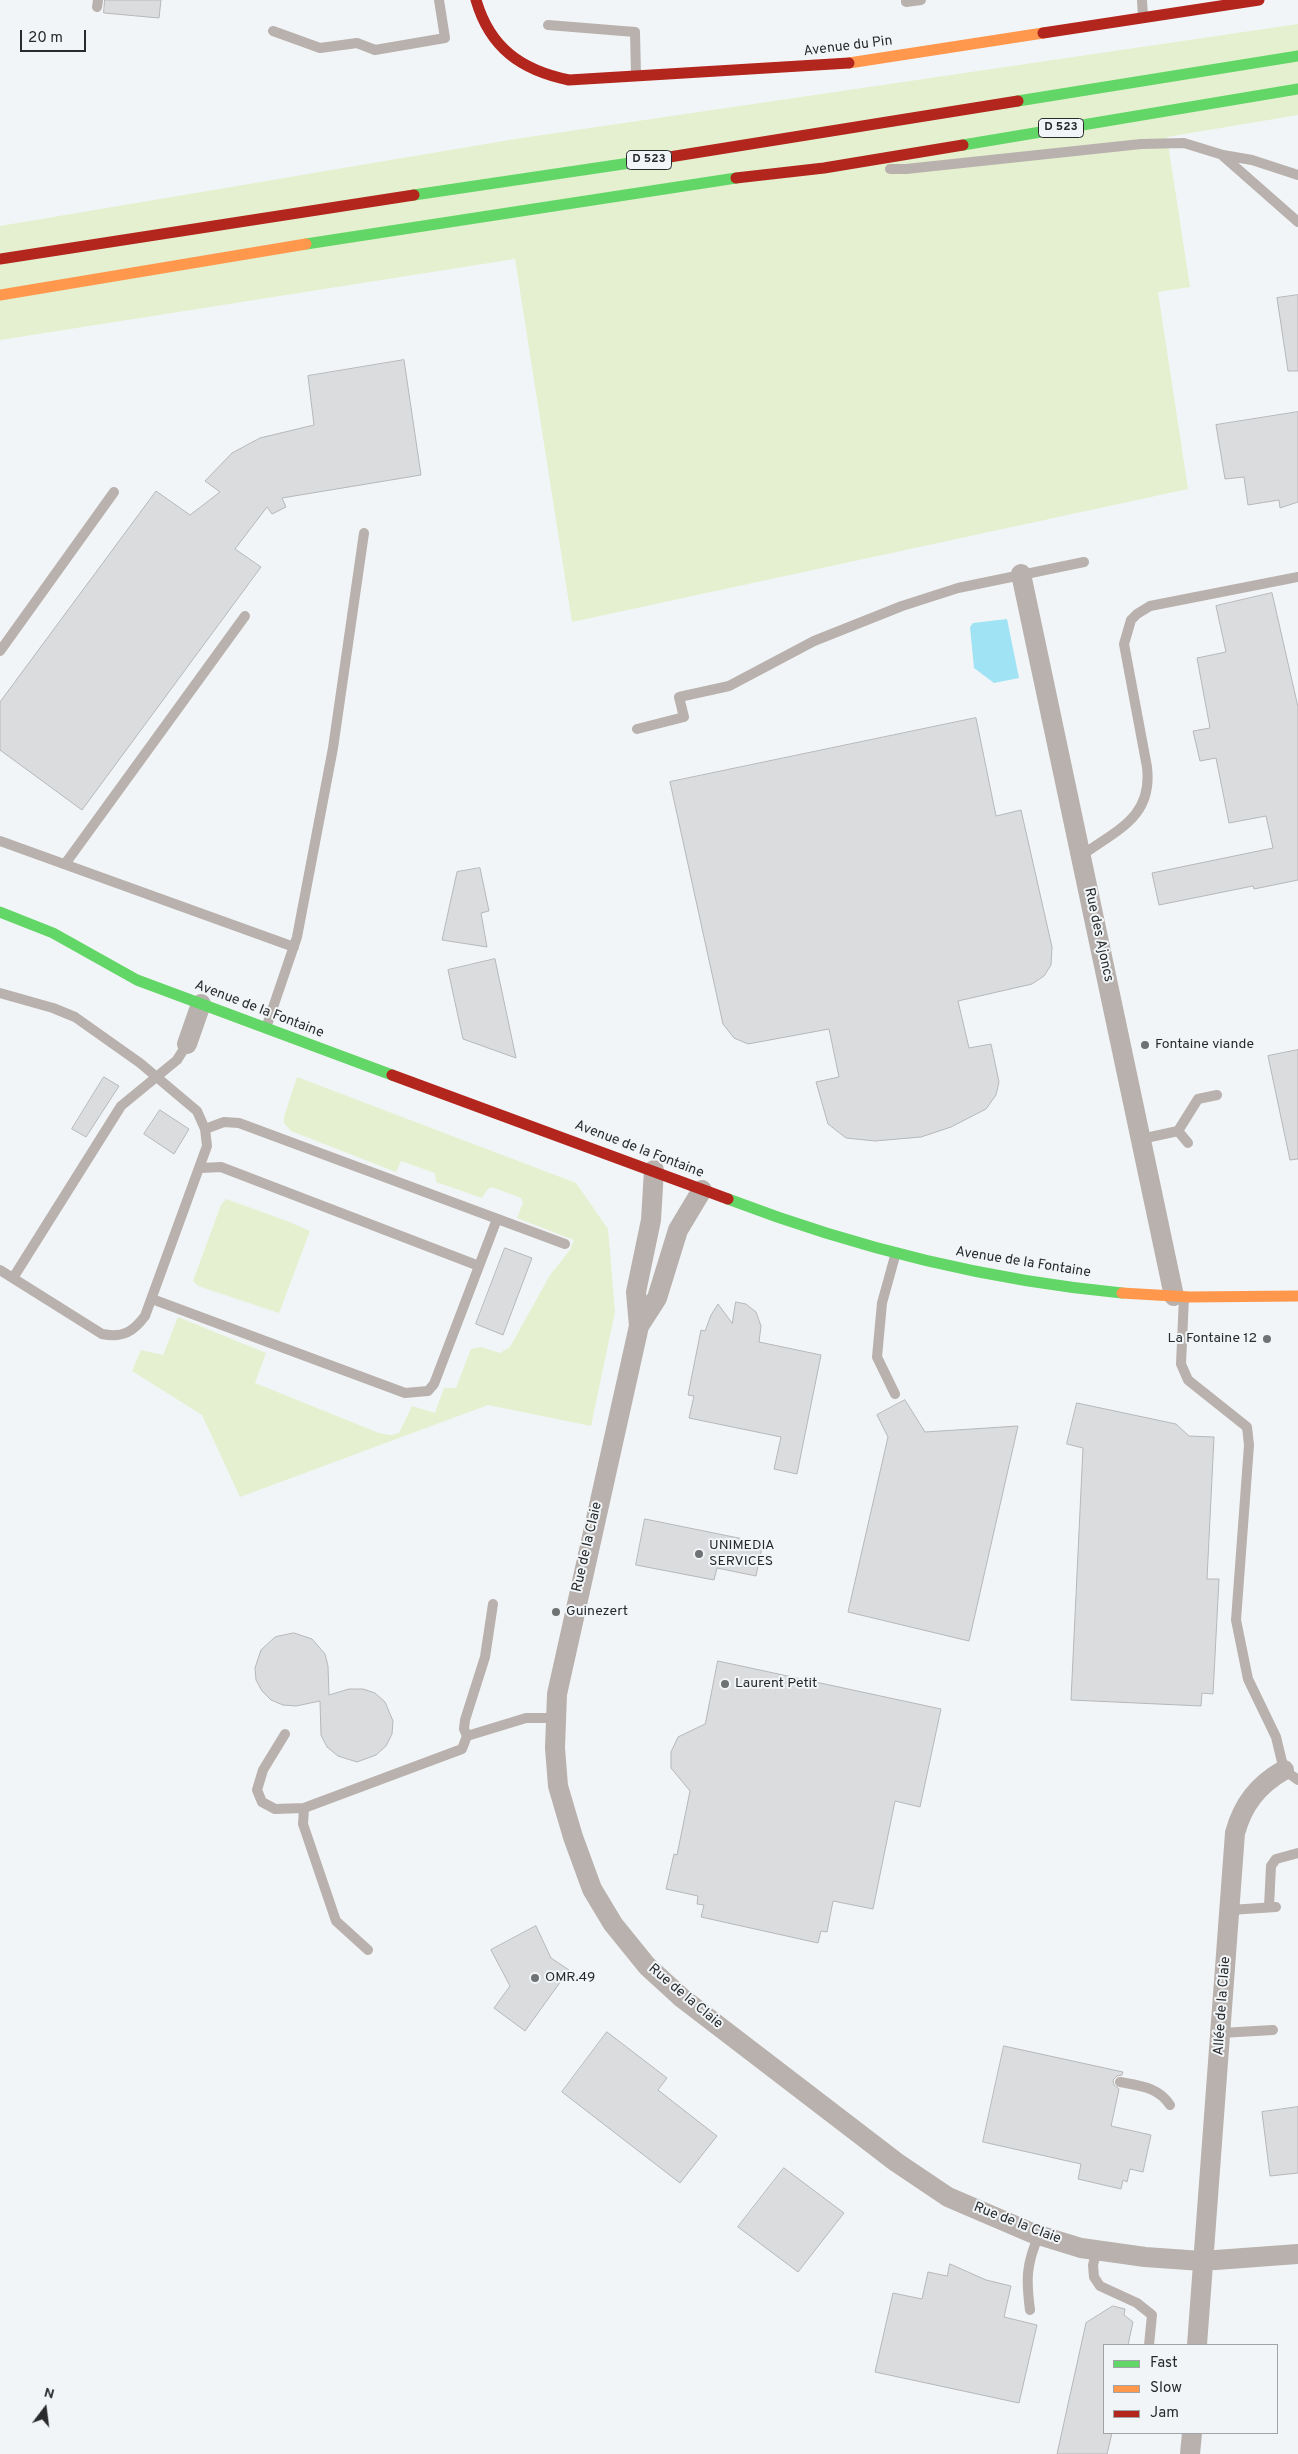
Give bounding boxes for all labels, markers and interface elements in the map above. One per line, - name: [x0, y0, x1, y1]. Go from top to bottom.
- scale bar: [22, 20, 89, 52]
- text: 20 m: [28, 29, 63, 48]
- street label: Avenue du Pin: [803, 33, 893, 61]
- road number: D 523: [1038, 119, 1084, 138]
- road number: D 523: [626, 150, 672, 170]
- street label: Rue des Ajoncs: [1080, 886, 1116, 984]
- street label: Avenue de la Fontaine: [192, 978, 326, 1042]
- place label: Fontaine viande: [1155, 1037, 1254, 1053]
- marker: Fontaine viande: [1139, 1039, 1151, 1051]
- street label: Avenue de la Fontaine: [572, 1118, 706, 1182]
- street label: Avenue de la Fontaine: [954, 1244, 1092, 1282]
- place label: La Fontaine 12: [1168, 1331, 1257, 1347]
- marker: La Fontaine 12: [1261, 1333, 1273, 1345]
- street label: Rue de la Claie: [569, 1500, 607, 1594]
- place label: UNIMEDIA SERVICES: [709, 1538, 775, 1570]
- marker: UNIMEDIA SERVICES: [693, 1548, 705, 1560]
- place label: Guinezert: [566, 1604, 628, 1620]
- marker: Guinezert: [550, 1606, 562, 1618]
- place label: Laurent Petit: [735, 1676, 817, 1692]
- marker: Laurent Petit: [719, 1678, 731, 1690]
- street label: Allée de la Claie: [1211, 1956, 1235, 2056]
- street label: Rue de la Claie: [644, 1961, 726, 2033]
- place label: OMR.49: [545, 1970, 595, 1986]
- marker: OMR.49: [529, 1972, 541, 1984]
- street label: Rue de la Claie: [971, 2200, 1063, 2248]
- legend: [1103, 2344, 1278, 2434]
- text: Fast: [1150, 2354, 1178, 2373]
- text: Slow: [1150, 2379, 1182, 2398]
- north arrow: [20, 2384, 70, 2434]
- text: N: [42, 2385, 56, 2404]
- text: Jam: [1150, 2404, 1179, 2423]

